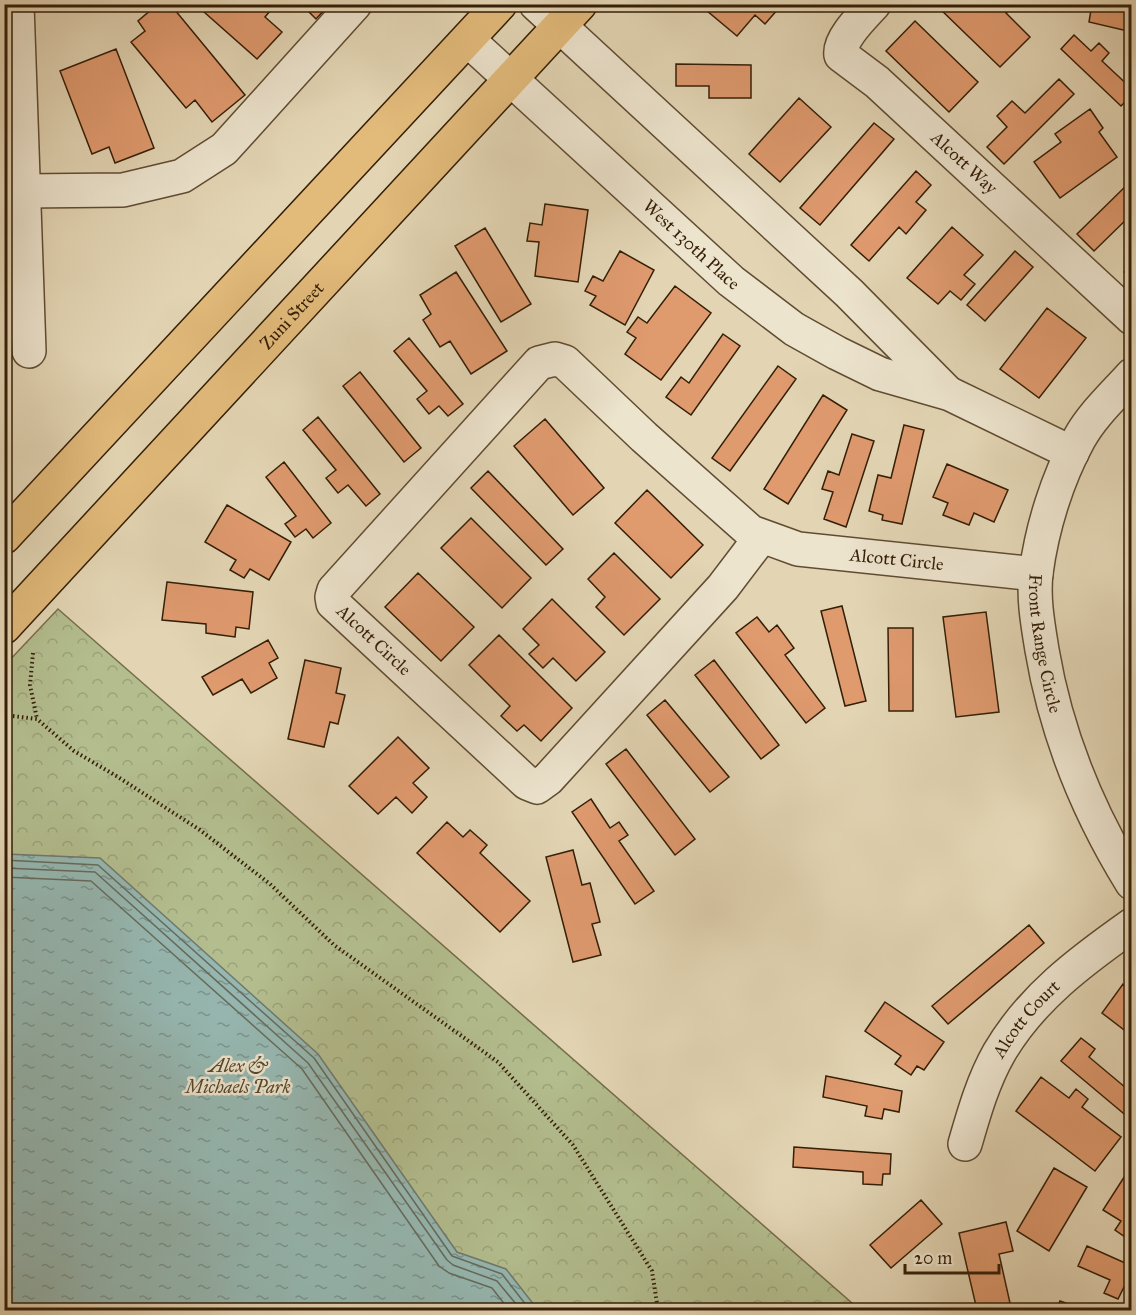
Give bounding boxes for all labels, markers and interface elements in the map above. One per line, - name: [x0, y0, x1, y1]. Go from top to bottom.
- street label: Alcott Way: [926, 126, 1002, 199]
- street label: West 130th Place: [638, 195, 744, 295]
- street label: Zuni Street: [255, 277, 329, 354]
- street label: Alcott Circle: [848, 543, 945, 575]
- street label: Front Range Circle: [1024, 573, 1067, 716]
- street label: Alcott Circle: [331, 599, 416, 680]
- street label: Alcott Court: [987, 975, 1065, 1063]
- park label: Alex & Michaels Park: [184, 1055, 290, 1098]
- scale bar: [905, 1237, 1000, 1275]
- text: 20 m: [914, 1247, 952, 1269]

